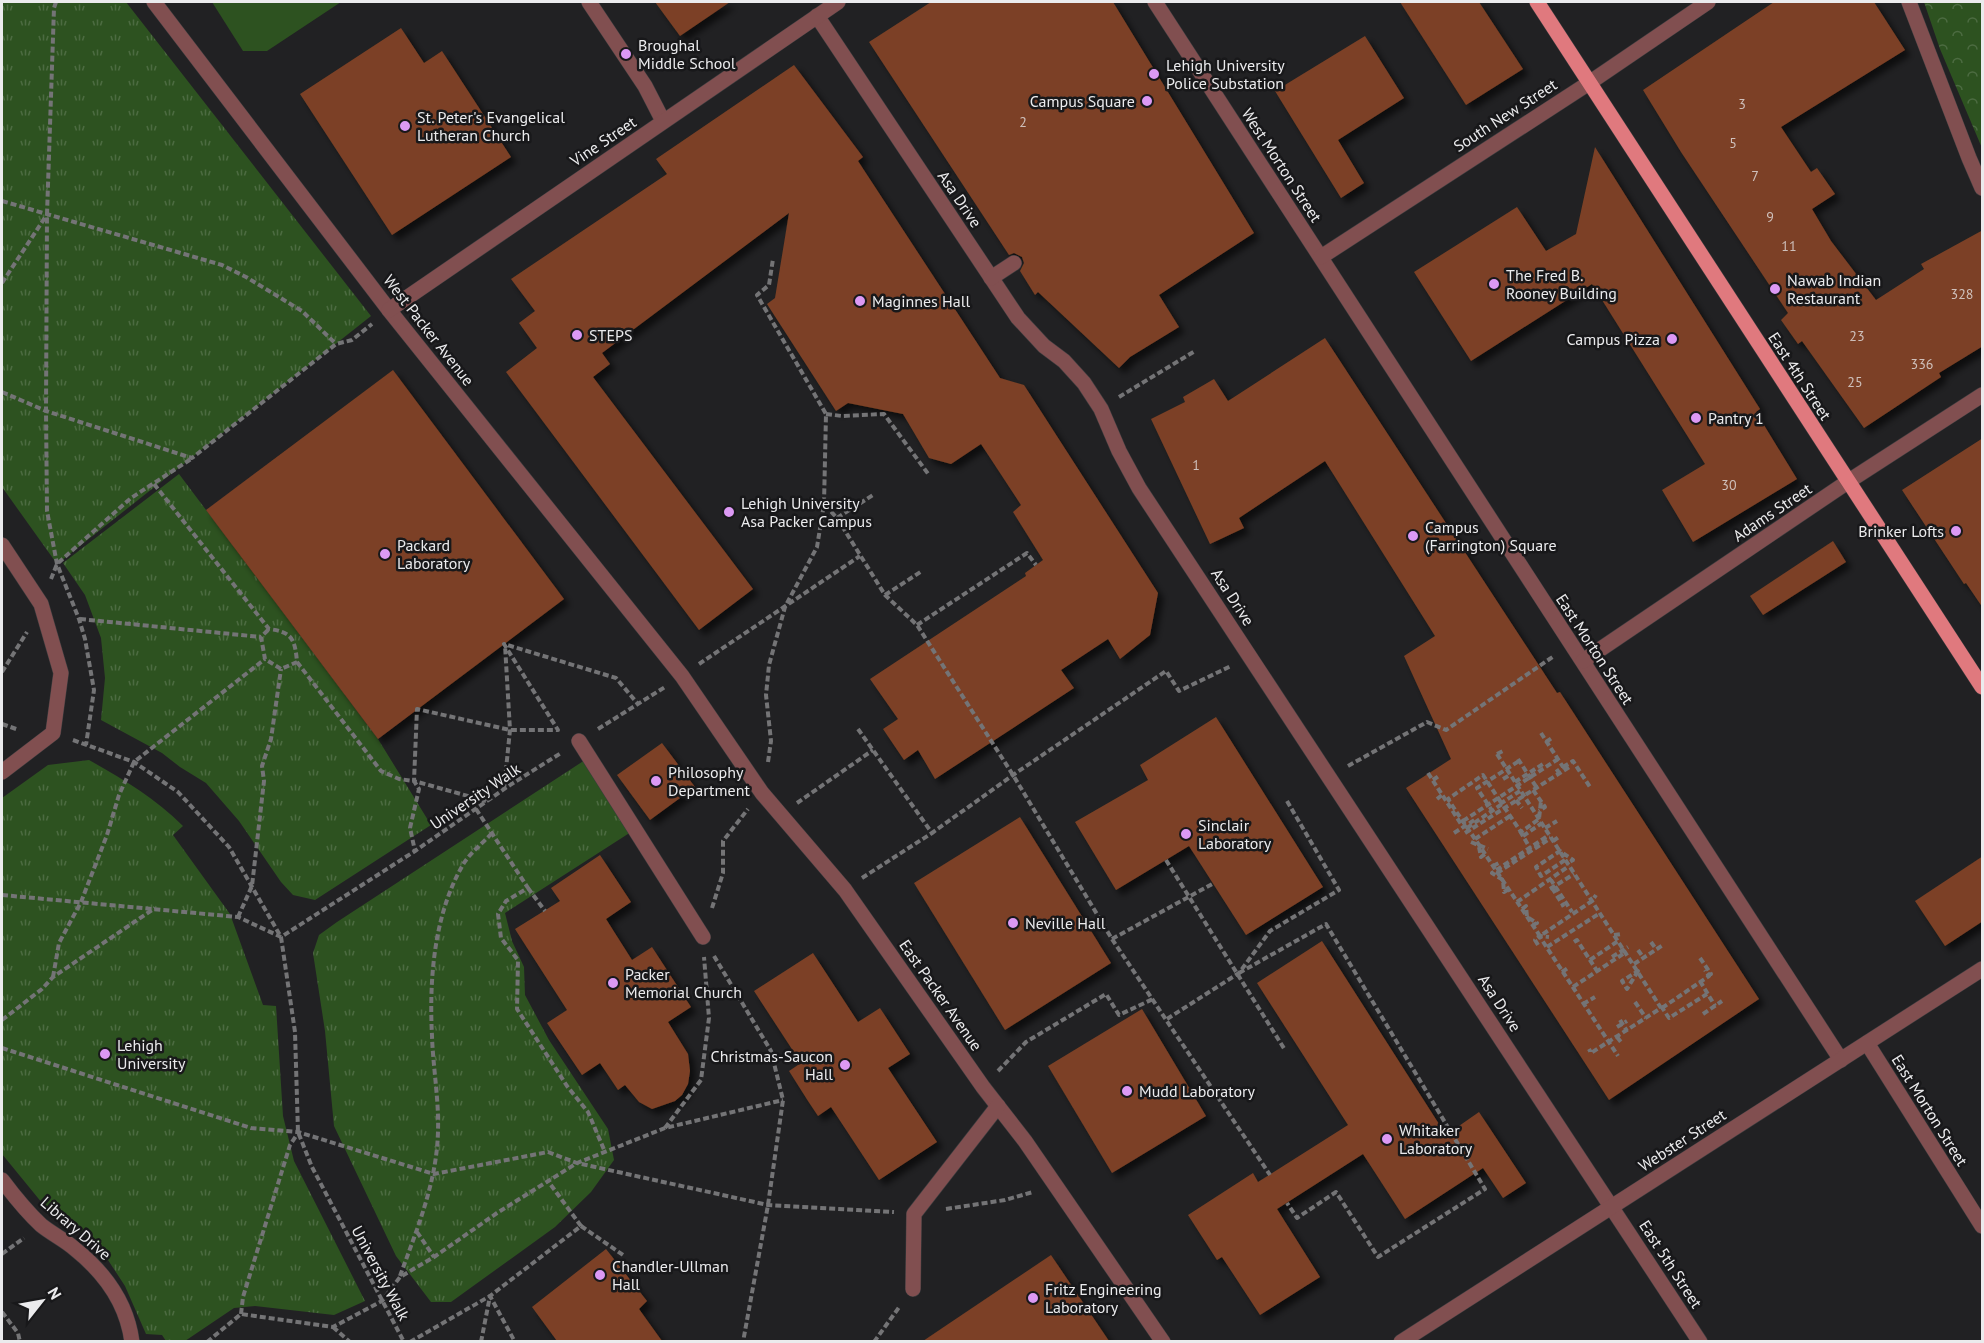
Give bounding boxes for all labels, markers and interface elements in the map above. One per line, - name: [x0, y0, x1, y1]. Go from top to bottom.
- place label: Broughal Middle School: [638, 35, 736, 73]
- marker: Broughal Middle School: [619, 47, 633, 61]
- place label: Lehigh University Police Substation: [1166, 55, 1285, 93]
- marker: Lehigh University Police Substation: [1147, 67, 1161, 81]
- street label: South New Street: [1449, 74, 1561, 156]
- place label: Campus Square: [1030, 91, 1135, 111]
- marker: Campus Square: [1140, 94, 1154, 108]
- house number: 3: [1738, 95, 1746, 113]
- street label: West Morton Street: [1238, 104, 1327, 226]
- place label: St. Peter's Evangelical Lutheran Church: [417, 107, 565, 145]
- street label: Vine Street: [565, 111, 640, 171]
- house number: 2: [1019, 113, 1027, 131]
- marker: St. Peter's Evangelical Lutheran Church: [398, 119, 412, 133]
- house number: 5: [1729, 134, 1737, 152]
- street label: Asa Drive: [934, 167, 986, 231]
- house number: 7: [1751, 167, 1759, 185]
- house number: 9: [1766, 208, 1774, 226]
- house number: 11: [1781, 237, 1797, 255]
- place label: The Fred B. Rooney Building: [1506, 265, 1617, 303]
- street label: West Packer Avenue: [379, 270, 479, 390]
- place label: Nawab Indian Restaurant: [1787, 270, 1881, 308]
- marker: The Fred B. Rooney Building: [1487, 277, 1501, 291]
- marker: Nawab Indian Restaurant: [1768, 282, 1782, 296]
- house number: 328: [1951, 285, 1973, 303]
- place label: Maginnes Hall: [872, 291, 970, 311]
- marker: Maginnes Hall: [853, 294, 867, 308]
- place label: STEPS: [589, 325, 632, 345]
- house number: 23: [1849, 327, 1865, 345]
- marker: STEPS: [570, 328, 584, 342]
- street label: East 4th Street: [1764, 328, 1836, 424]
- place label: Campus Pizza: [1566, 329, 1660, 349]
- marker: Campus Pizza: [1665, 332, 1679, 346]
- house number: 336: [1911, 355, 1933, 373]
- house number: 25: [1847, 373, 1863, 391]
- place label: Pantry 1: [1708, 408, 1764, 428]
- marker: Pantry 1: [1689, 411, 1703, 425]
- house number: 1: [1192, 456, 1200, 474]
- house number: 30: [1721, 476, 1737, 494]
- street label: Adams Street: [1729, 478, 1816, 546]
- place label: Lehigh University Asa Packer Campus: [741, 493, 872, 531]
- marker: Lehigh University Asa Packer Campus: [722, 505, 736, 519]
- place label: Campus (Farrington) Square: [1425, 517, 1557, 555]
- place label: Brinker Lofts: [1858, 521, 1944, 541]
- marker: Brinker Lofts: [1949, 524, 1963, 538]
- marker: Campus (Farrington) Square: [1406, 529, 1420, 543]
- place label: Packard Laboratory: [397, 535, 471, 573]
- marker: Packard Laboratory: [378, 547, 392, 561]
- street label: Asa Drive: [1207, 565, 1259, 629]
- street label: East Morton Street: [1552, 590, 1639, 709]
- street label: University Walk: [426, 758, 524, 834]
- place label: Philosophy Department: [668, 762, 750, 800]
- marker: Philosophy Department: [649, 774, 663, 788]
- place label: Sinclair Laboratory: [1198, 815, 1272, 853]
- marker: Sinclair Laboratory: [1179, 827, 1193, 841]
- place label: Neville Hall: [1025, 913, 1106, 933]
- marker: Neville Hall: [1006, 916, 1020, 930]
- street label: East Packer Avenue: [895, 936, 987, 1054]
- place label: Packer Memorial Church: [625, 964, 742, 1002]
- street label: Asa Drive: [1474, 971, 1526, 1035]
- marker: Packer Memorial Church: [606, 976, 620, 990]
- place label: Lehigh University: [117, 1035, 186, 1073]
- place label: Christmas-Saucon Hall: [711, 1046, 833, 1084]
- marker: Lehigh University: [98, 1047, 112, 1061]
- street label: East Morton Street: [1888, 1051, 1973, 1170]
- marker: Christmas-Saucon Hall: [838, 1058, 852, 1072]
- place label: Mudd Laboratory: [1139, 1081, 1256, 1101]
- marker: Mudd Laboratory: [1120, 1084, 1134, 1098]
- street label: Webster Street: [1635, 1104, 1730, 1176]
- place label: Whitaker Laboratory: [1399, 1120, 1473, 1158]
- marker: Whitaker Laboratory: [1380, 1132, 1394, 1146]
- street label: Library Drive: [37, 1192, 115, 1264]
- street label: East 5th Street: [1635, 1216, 1707, 1312]
- street label: University Walk: [348, 1222, 415, 1324]
- place label: Chandler-Ullman Hall: [612, 1256, 729, 1294]
- marker: Chandler-Ullman Hall: [593, 1268, 607, 1282]
- north arrow: [12, 1271, 72, 1331]
- place label: Fritz Engineering Laboratory: [1045, 1279, 1161, 1317]
- text: N: [44, 1284, 66, 1303]
- marker: Fritz Engineering Laboratory: [1026, 1291, 1040, 1305]

